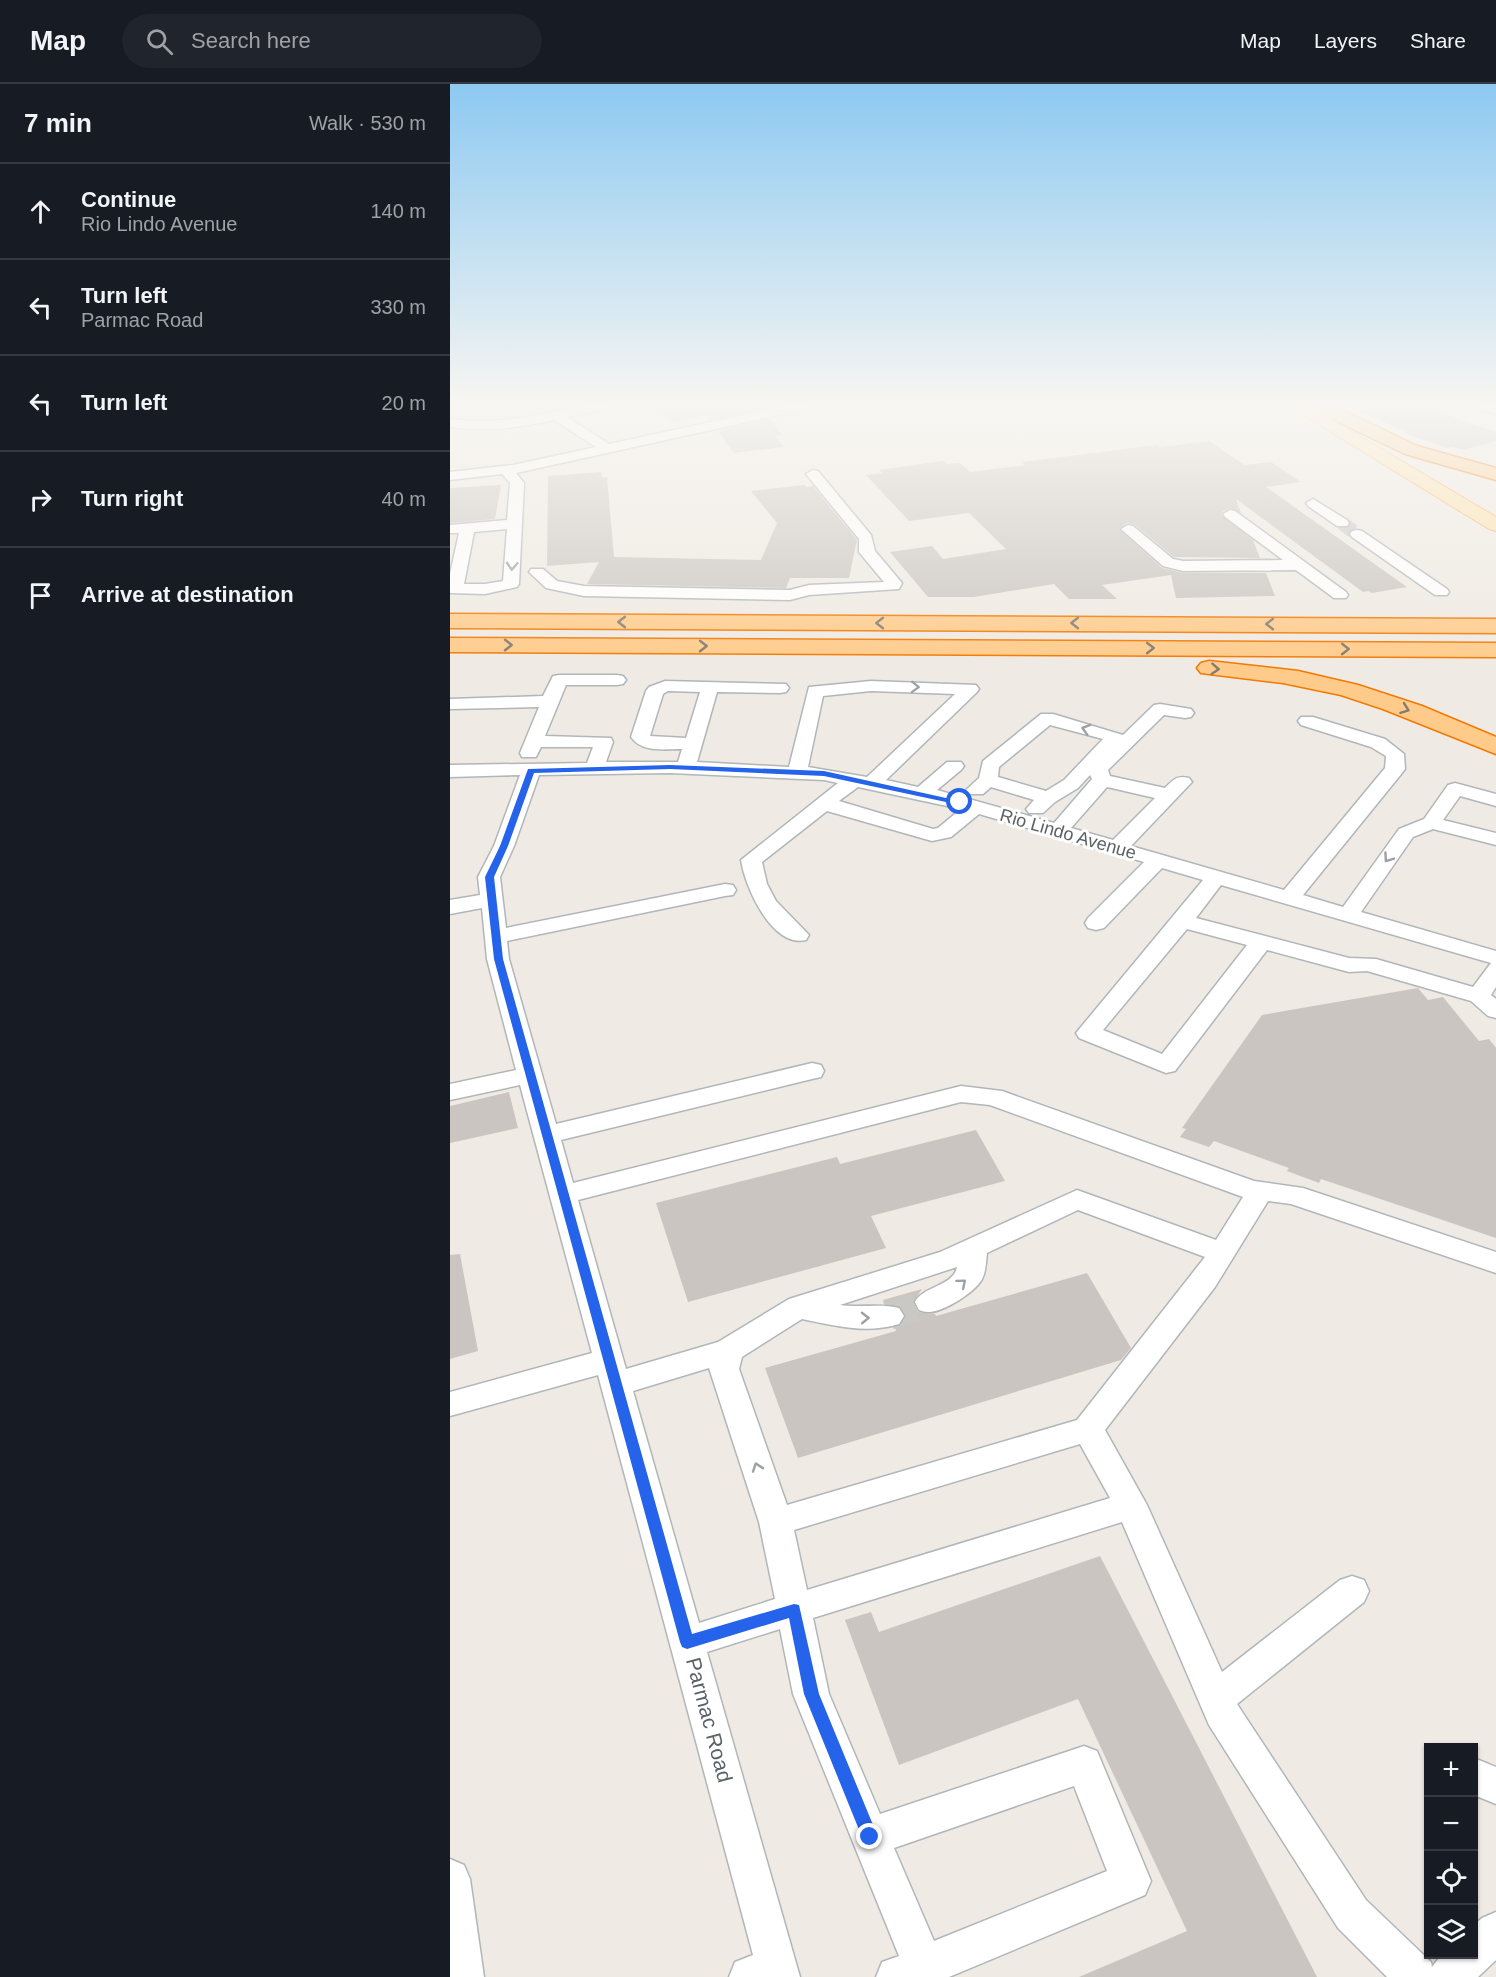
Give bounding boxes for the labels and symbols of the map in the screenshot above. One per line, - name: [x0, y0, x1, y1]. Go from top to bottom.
- one-way arrow: [505, 562, 518, 571]
- one-way arrow: [617, 616, 626, 628]
- one-way arrow: [875, 617, 884, 629]
- one-way arrow: [1070, 617, 1079, 630]
- one-way arrow: [1265, 618, 1274, 630]
- one-way arrow: [504, 639, 513, 651]
- one-way arrow: [699, 640, 708, 652]
- one-way arrow: [1146, 642, 1155, 654]
- one-way arrow: [1341, 643, 1350, 656]
- one-way arrow: [1210, 662, 1219, 675]
- one-way arrow: [910, 680, 919, 693]
- one-way arrow: [1399, 701, 1410, 714]
- one-way arrow: [1081, 723, 1091, 736]
- route start: [946, 788, 972, 814]
- street label: Rio Lindo Avenue: [998, 805, 1138, 863]
- one-way arrow: [1384, 852, 1395, 863]
- one-way arrow: [955, 1279, 966, 1290]
- one-way arrow: [860, 1312, 869, 1325]
- one-way arrow: [752, 1462, 764, 1473]
- street label: Parmac Road: [682, 1655, 737, 1785]
- route end: [856, 1823, 882, 1849]

